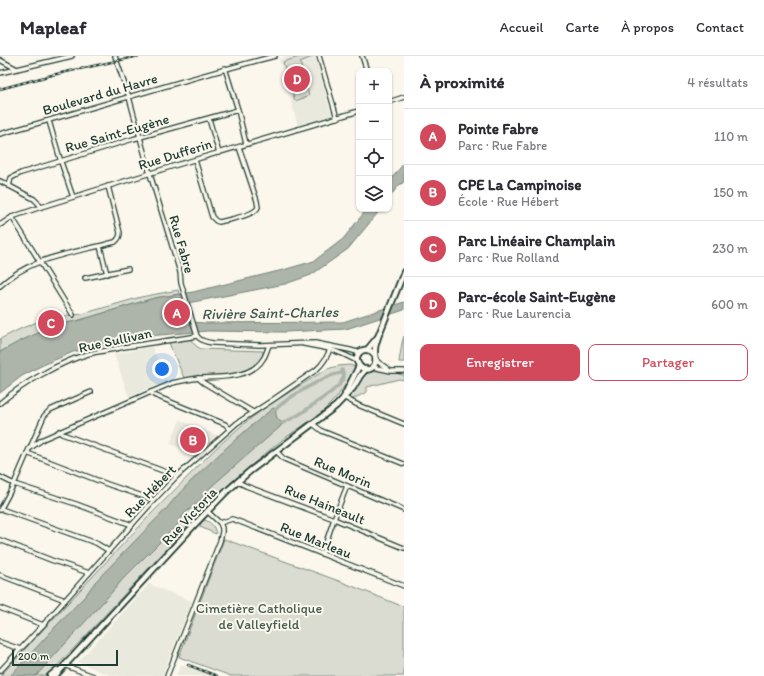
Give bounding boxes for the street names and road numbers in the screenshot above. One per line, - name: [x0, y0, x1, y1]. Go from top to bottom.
- street label: Boulevard du Havre: [41, 70, 160, 119]
- street label: Rue Saint-Eugène: [63, 110, 171, 156]
- street label: Rue Dufferin: [136, 135, 215, 174]
- street label: Rue Fabre: [165, 213, 198, 276]
- street label: Rue Sullivan: [77, 324, 153, 357]
- street label: Rue Morin: [311, 453, 375, 492]
- street label: Rue Hébert: [121, 461, 180, 521]
- street label: Rue Haineault: [282, 481, 368, 528]
- street label: Rue Victoria: [158, 483, 221, 549]
- street label: Rue Marleau: [278, 518, 354, 563]

